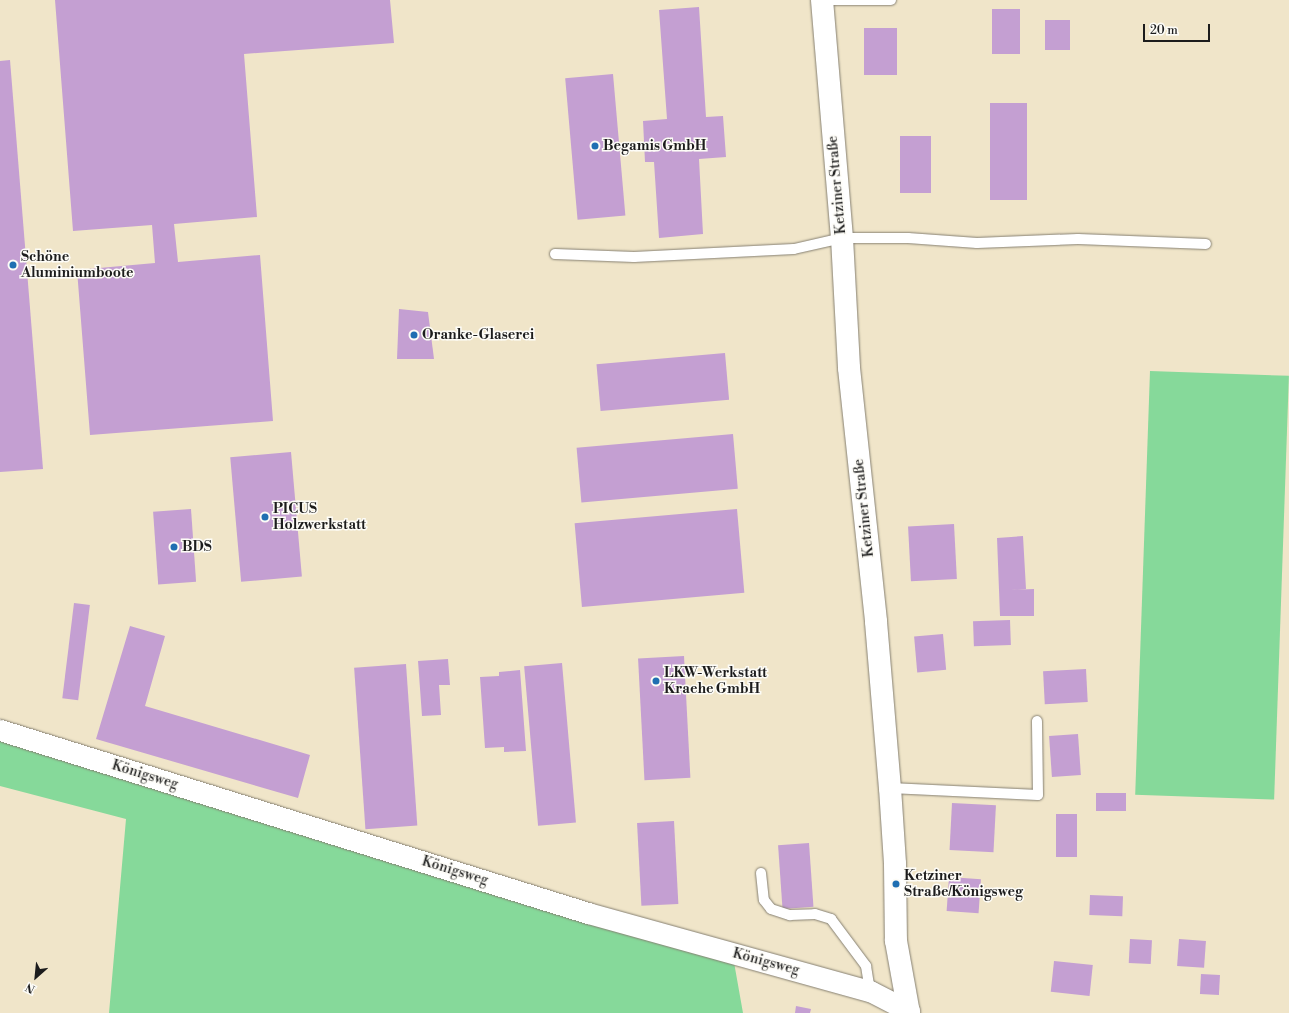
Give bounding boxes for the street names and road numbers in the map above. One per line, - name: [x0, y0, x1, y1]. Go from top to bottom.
- street label: Ketziner Straße: [824, 135, 850, 235]
- street label: Ketziner Straße: [850, 458, 878, 558]
- street label: Königsweg: [110, 757, 180, 793]
- street label: Königsweg: [420, 853, 490, 889]
- street label: Königsweg: [731, 945, 801, 979]

